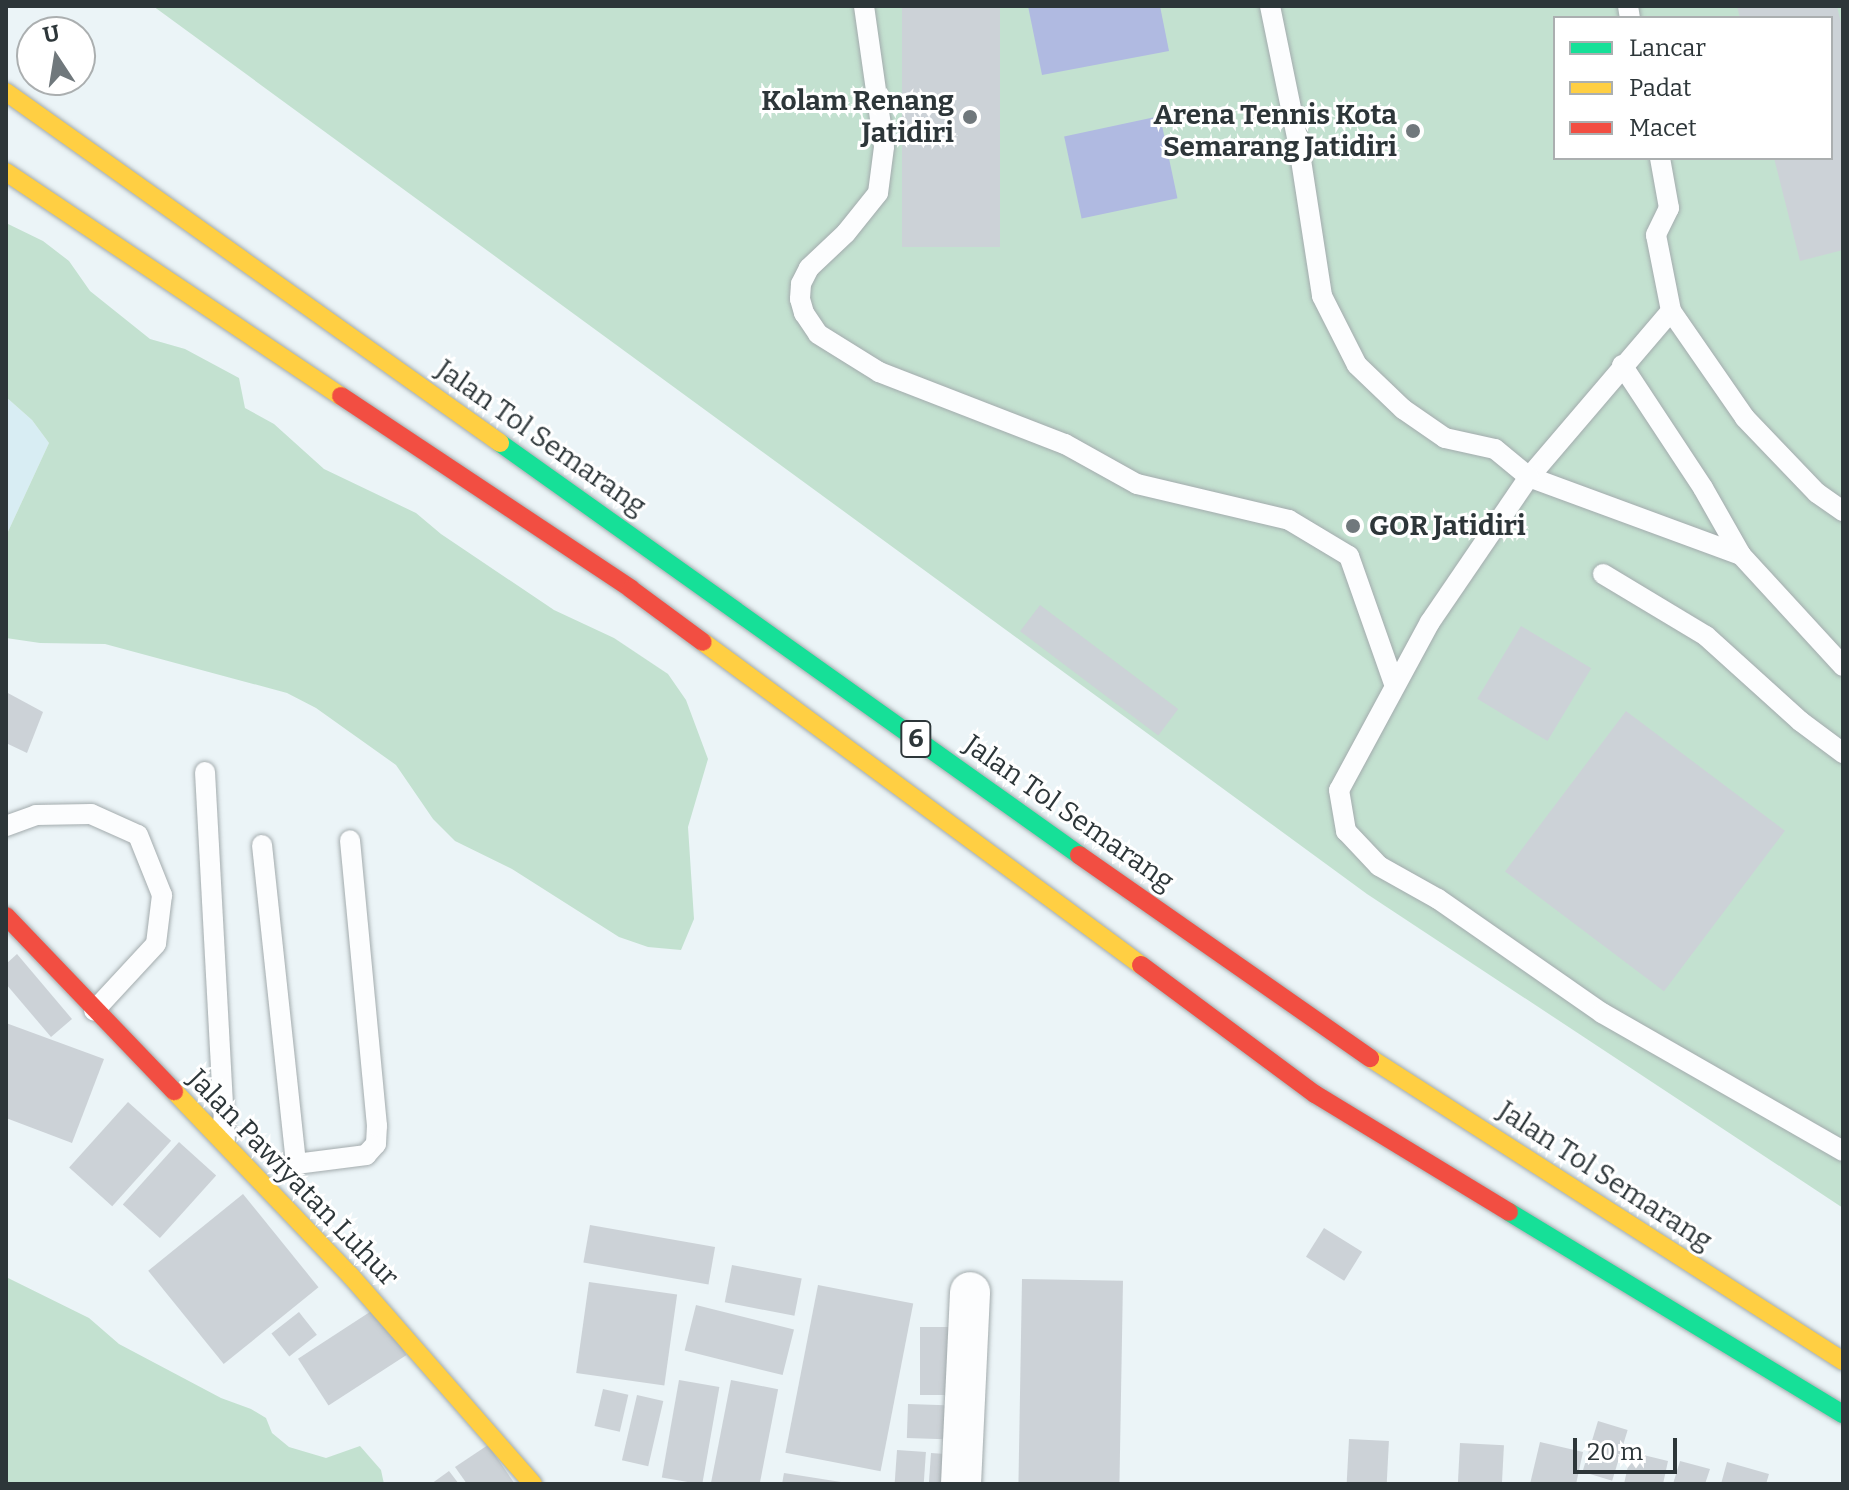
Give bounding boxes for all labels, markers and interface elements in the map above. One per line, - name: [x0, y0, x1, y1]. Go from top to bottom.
- north arrow: [16, 16, 96, 96]
- legend: [1553, 16, 1833, 160]
- text: U: [41, 19, 62, 49]
- text: Lancar: [1629, 34, 1706, 62]
- text: Padat: [1629, 74, 1692, 102]
- place label: Kolam Renang Jatidiri: [761, 84, 954, 150]
- place label: Arena Tennis Kota Semarang Jatidiri: [1153, 98, 1397, 164]
- marker: Kolam Renang Jatidiri: [961, 108, 979, 126]
- text: Macet: [1629, 114, 1697, 142]
- marker: Arena Tennis Kota Semarang Jatidiri: [1404, 122, 1422, 140]
- street label: Jalan Tol Semarang: [429, 353, 653, 523]
- place label: GOR Jatidiri: [1369, 509, 1526, 543]
- marker: GOR Jatidiri: [1344, 517, 1362, 535]
- road number: 6: [900, 717, 932, 761]
- street label: Jalan Tol Semarang: [957, 728, 1181, 898]
- street label: Jalan Pawiyatan Luhur: [181, 1063, 405, 1293]
- street label: Jalan Tol Semarang: [1491, 1094, 1719, 1258]
- scale bar: [1577, 1422, 1681, 1472]
- text: 20 m: [1587, 1438, 1643, 1466]

